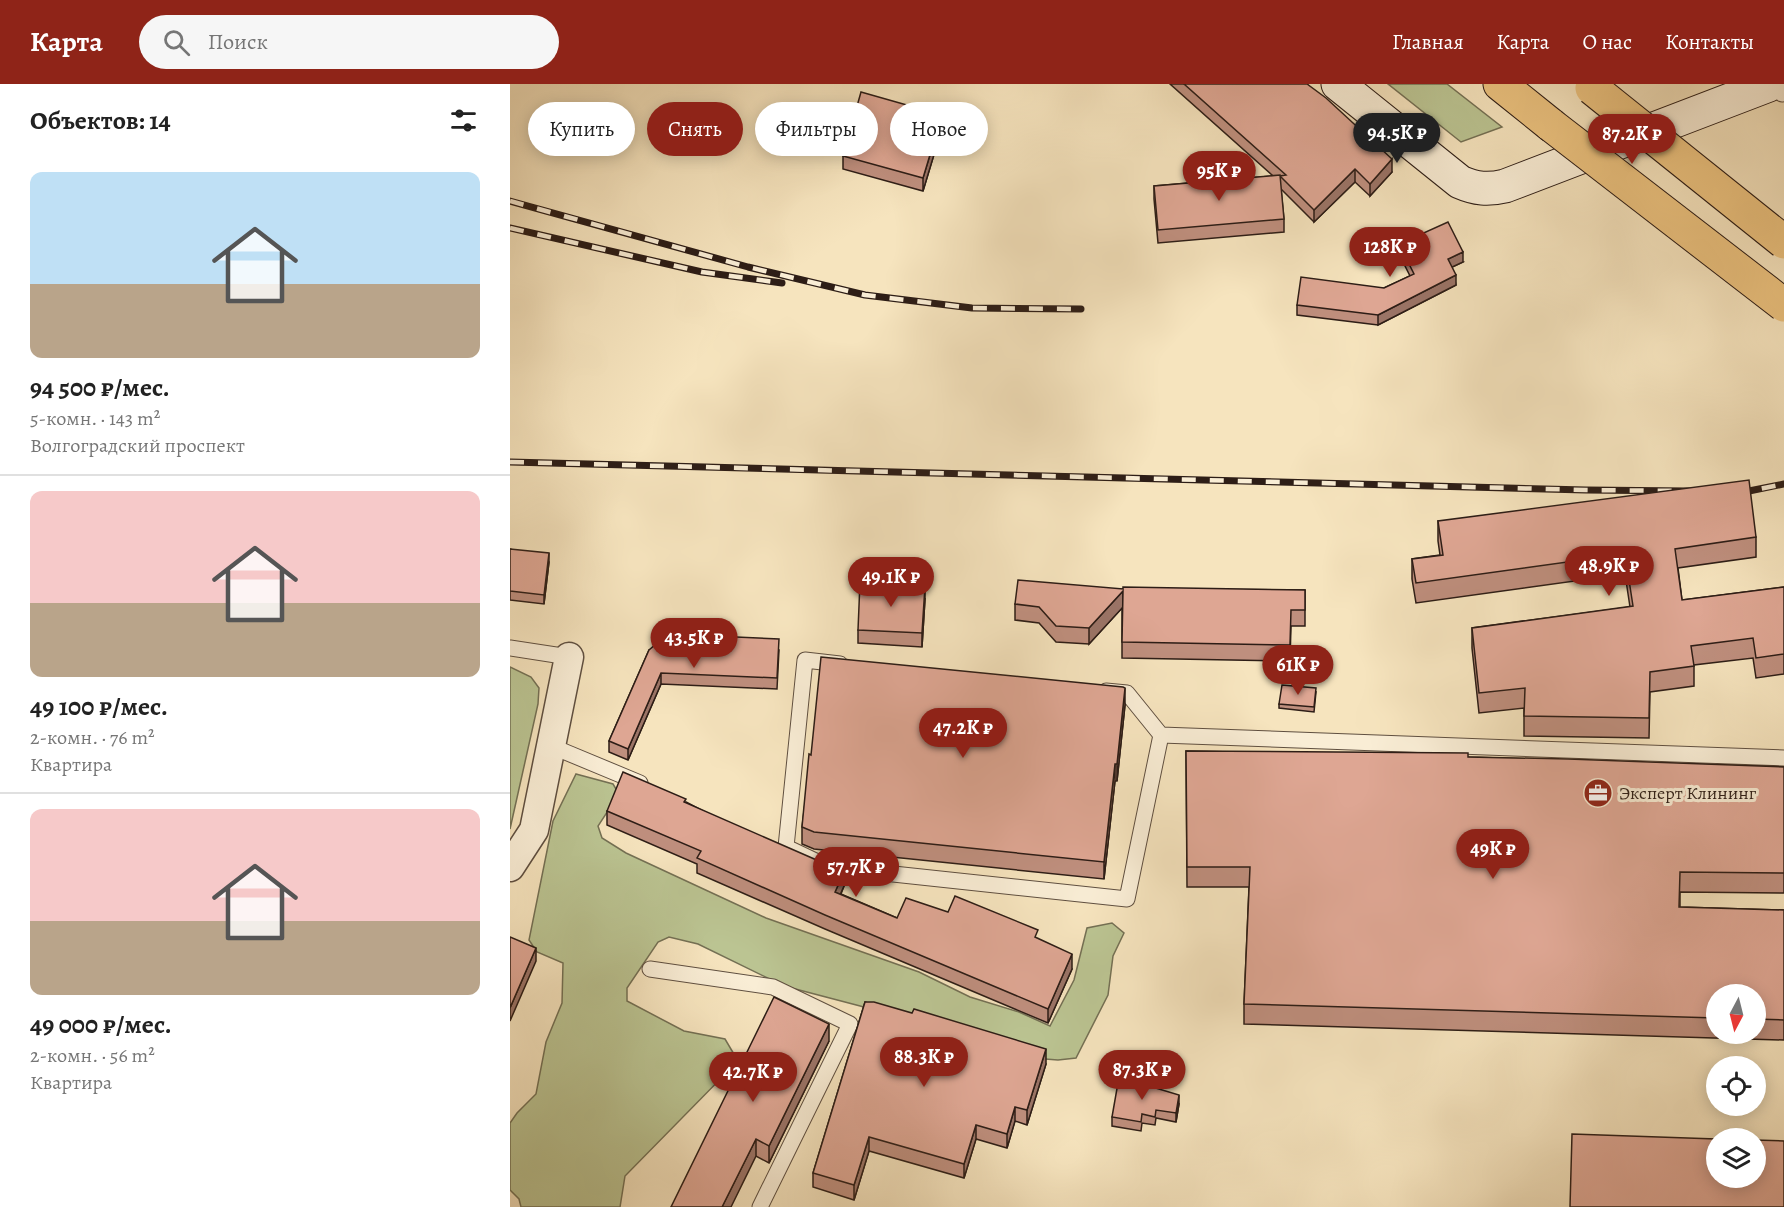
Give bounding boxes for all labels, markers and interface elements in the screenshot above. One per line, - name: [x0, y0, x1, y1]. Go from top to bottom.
- search box: [139, 15, 559, 69]
- text: Карта: [30, 23, 103, 61]
- icon: search: [160, 26, 193, 59]
- text: Поиск: [208, 27, 268, 57]
- text: Главная: [1392, 28, 1464, 56]
- text: Карта: [1497, 28, 1549, 56]
- text: О нас: [1582, 28, 1632, 56]
- text: Контакты: [1665, 28, 1754, 56]
- chip: Купить: [528, 102, 635, 156]
- chip: Снять: [647, 102, 743, 156]
- chip: Фильтры: [755, 102, 878, 156]
- chip: Новое: [890, 102, 988, 156]
- text: Объектов: 14: [30, 103, 171, 138]
- icon: filters: [447, 104, 480, 137]
- pin: 94.5K ₽: [1342, 113, 1452, 164]
- pin: 87.2K ₽: [1577, 114, 1687, 165]
- text: 94.5K ₽: [1367, 119, 1427, 146]
- text: 87.2K ₽: [1602, 120, 1662, 147]
- pin: 95K ₽: [1177, 151, 1261, 202]
- text: 95K ₽: [1197, 157, 1241, 184]
- icon: home: [201, 211, 309, 319]
- pin: 128K ₽: [1341, 227, 1439, 278]
- text: 128K ₽: [1363, 233, 1417, 260]
- text: 94 500 ₽/мес.: [30, 370, 170, 405]
- text: 5-комн. · 143 m²: [30, 405, 160, 432]
- text: Волгоградский проспект: [30, 432, 245, 459]
- icon: home: [201, 530, 309, 638]
- pin: 48.9K ₽: [1554, 546, 1664, 597]
- text: 48.9K ₽: [1579, 552, 1639, 579]
- pin: 49.1K ₽: [836, 557, 946, 608]
- text: 49.1K ₽: [862, 563, 920, 590]
- pin: 43.5K ₽: [639, 618, 749, 669]
- text: 43.5K ₽: [665, 624, 723, 651]
- pin: 61K ₽: [1256, 645, 1340, 696]
- text: 61K ₽: [1276, 651, 1320, 678]
- text: 49 100 ₽/мес.: [30, 689, 168, 724]
- pin: 47.2K ₽: [908, 708, 1018, 759]
- text: 47.2K ₽: [933, 714, 993, 741]
- text: 2-комн. · 76 m²: [30, 724, 155, 751]
- text: Квартира: [30, 751, 112, 778]
- office icon: Эксперт Клининг: [1582, 777, 1614, 809]
- place label: Эксперт Клининг: [1619, 781, 1757, 805]
- pin: 49K ₽: [1451, 829, 1535, 880]
- text: 49K ₽: [1470, 835, 1516, 862]
- pin: 57.7K ₽: [801, 847, 911, 898]
- icon: home: [201, 848, 309, 956]
- text: 57.7K ₽: [827, 853, 885, 880]
- north arrow: [1706, 984, 1766, 1044]
- map controls: [1706, 984, 1766, 1188]
- text: 49 000 ₽/мес.: [30, 1007, 172, 1042]
- pin: 88.3K ₽: [869, 1037, 979, 1088]
- text: 2-комн. · 56 m²: [30, 1042, 155, 1069]
- text: 88.3K ₽: [894, 1043, 954, 1070]
- pin: 87.3K ₽: [1087, 1050, 1197, 1101]
- pin: 42.7K ₽: [698, 1052, 808, 1103]
- text: 87.3K ₽: [1112, 1056, 1172, 1083]
- button: locate: [1706, 1056, 1766, 1116]
- text: 42.7K ₽: [723, 1058, 783, 1085]
- text: Квартира: [30, 1069, 112, 1096]
- button: layers: [1706, 1128, 1766, 1188]

